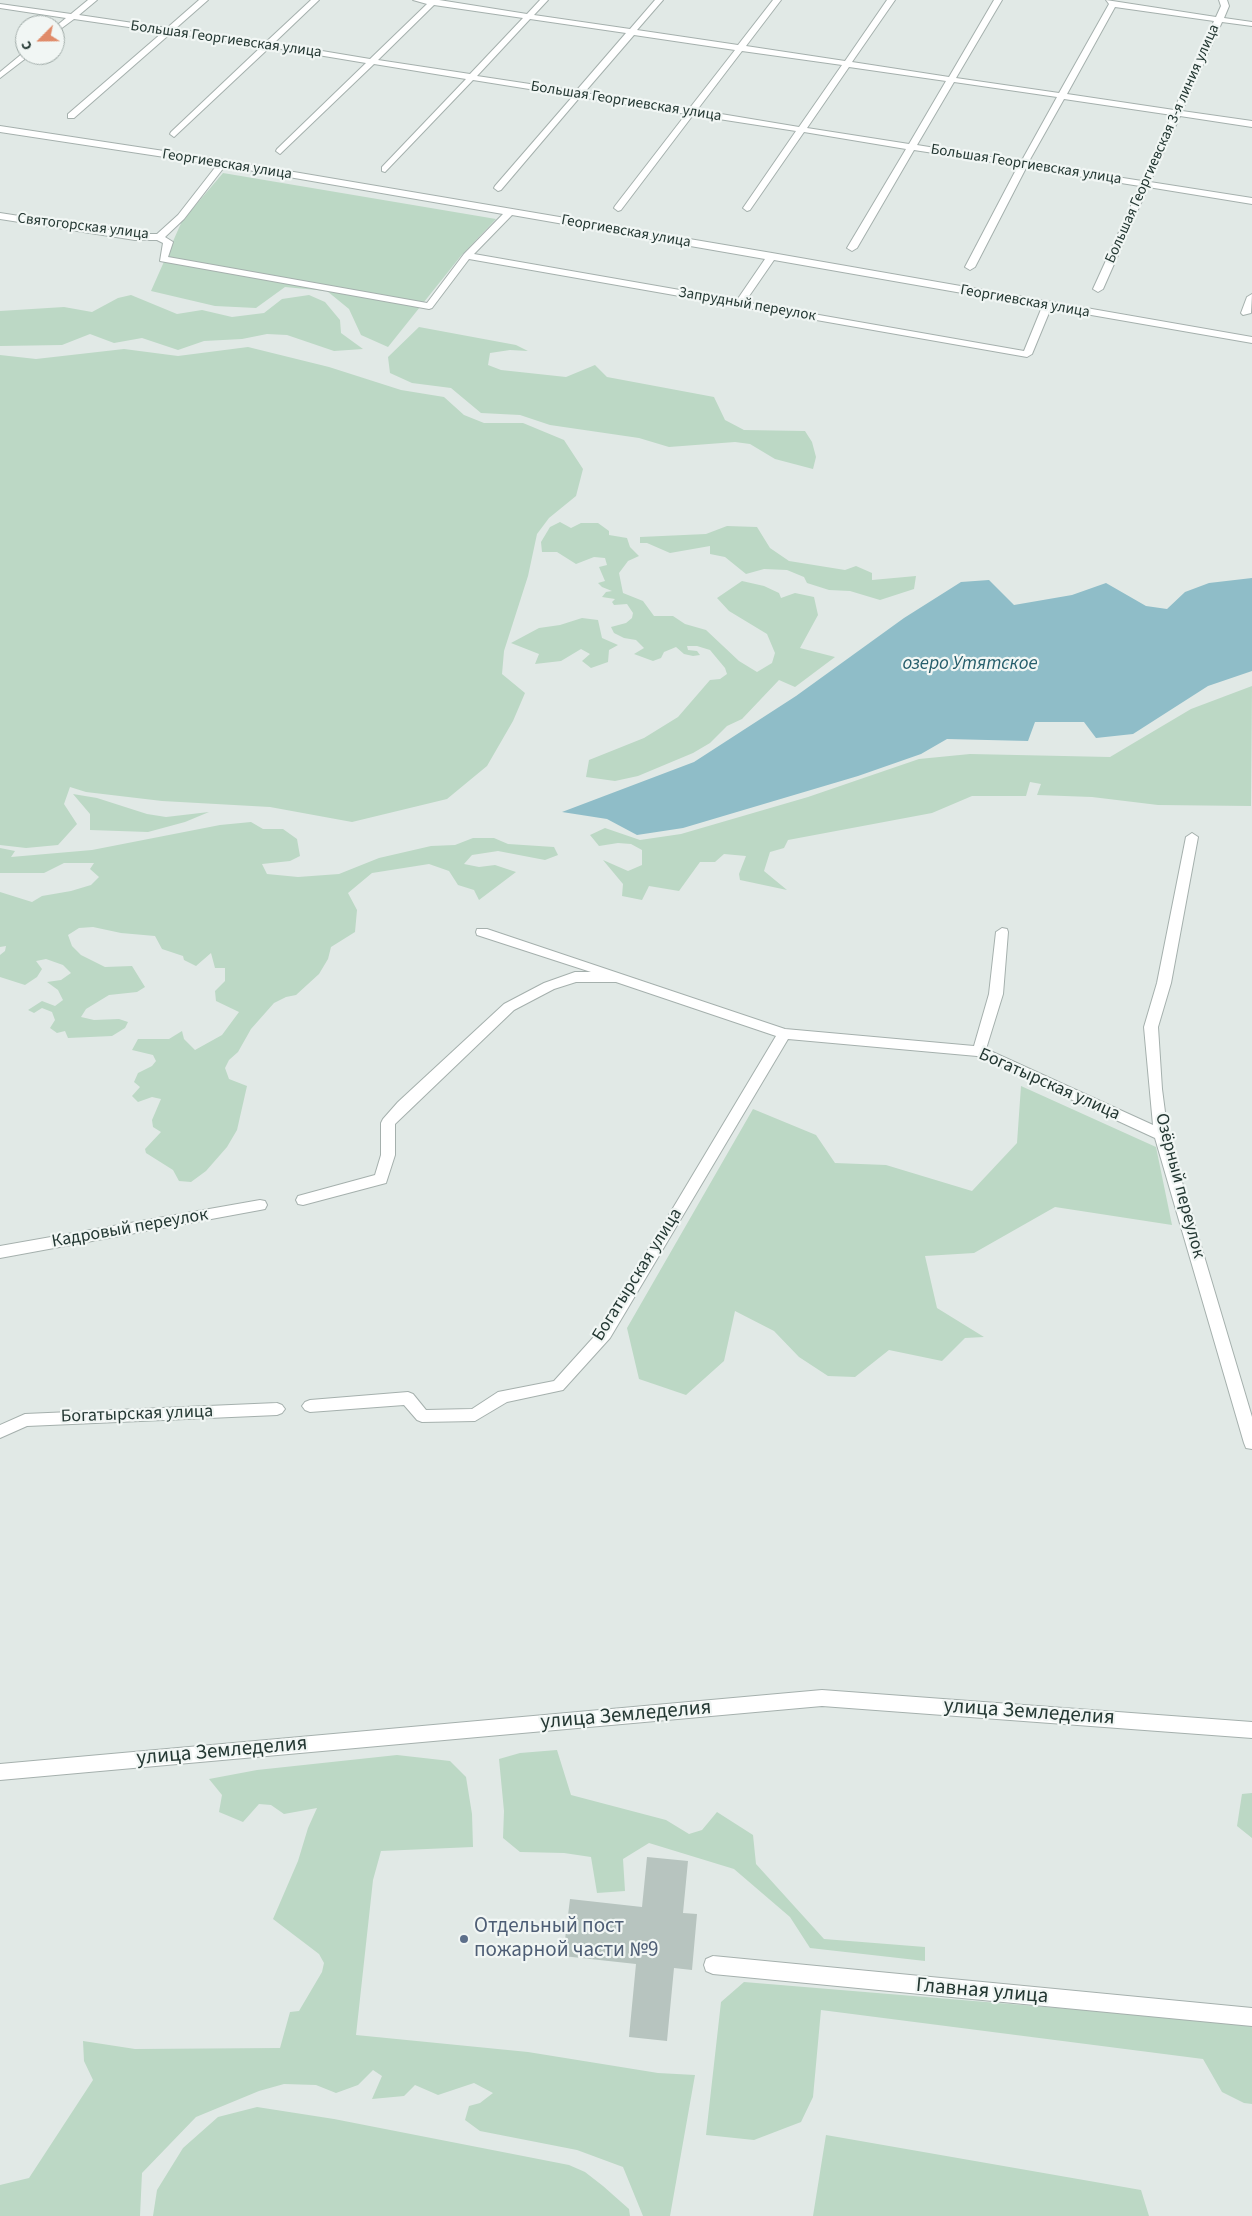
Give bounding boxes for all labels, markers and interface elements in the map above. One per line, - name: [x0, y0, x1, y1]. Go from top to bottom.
- north arrow: [15, 15, 65, 65]
- street label: Большая Георгиевская улица: [129, 18, 323, 62]
- street label: Большая Георгиевская 3-я линия улица: [1102, 22, 1224, 266]
- text: С: [16, 38, 38, 53]
- street label: Большая Георгиевская улица: [529, 78, 723, 126]
- street label: Большая Георгиевская улица: [929, 141, 1123, 189]
- street label: Георгиевская улица: [161, 146, 293, 184]
- street label: Святогорская улица: [16, 210, 150, 244]
- street label: Георгиевская улица: [560, 212, 692, 252]
- street label: Георгиевская улица: [959, 282, 1091, 322]
- street label: Запрудный переулок: [677, 284, 817, 326]
- water label: озеро Утятское: [902, 654, 1038, 676]
- street label: Богатырская улица: [975, 1044, 1123, 1126]
- street label: Озёрный переулок: [1149, 1111, 1209, 1261]
- street label: Кадровый переулок: [50, 1205, 210, 1253]
- street label: Богатырская улица: [588, 1205, 688, 1345]
- street label: Богатырская улица: [61, 1402, 213, 1428]
- street label: улица Земледелия: [943, 1694, 1115, 1732]
- street label: улица Земледелия: [539, 1696, 713, 1736]
- street label: улица Земледелия: [135, 1732, 309, 1772]
- place label: Отдельный пост пожарной части №9: [474, 1914, 658, 1964]
- marker: Отдельный пост пожарной части №9: [458, 1933, 470, 1945]
- street label: Главная улица: [915, 1974, 1049, 2010]

